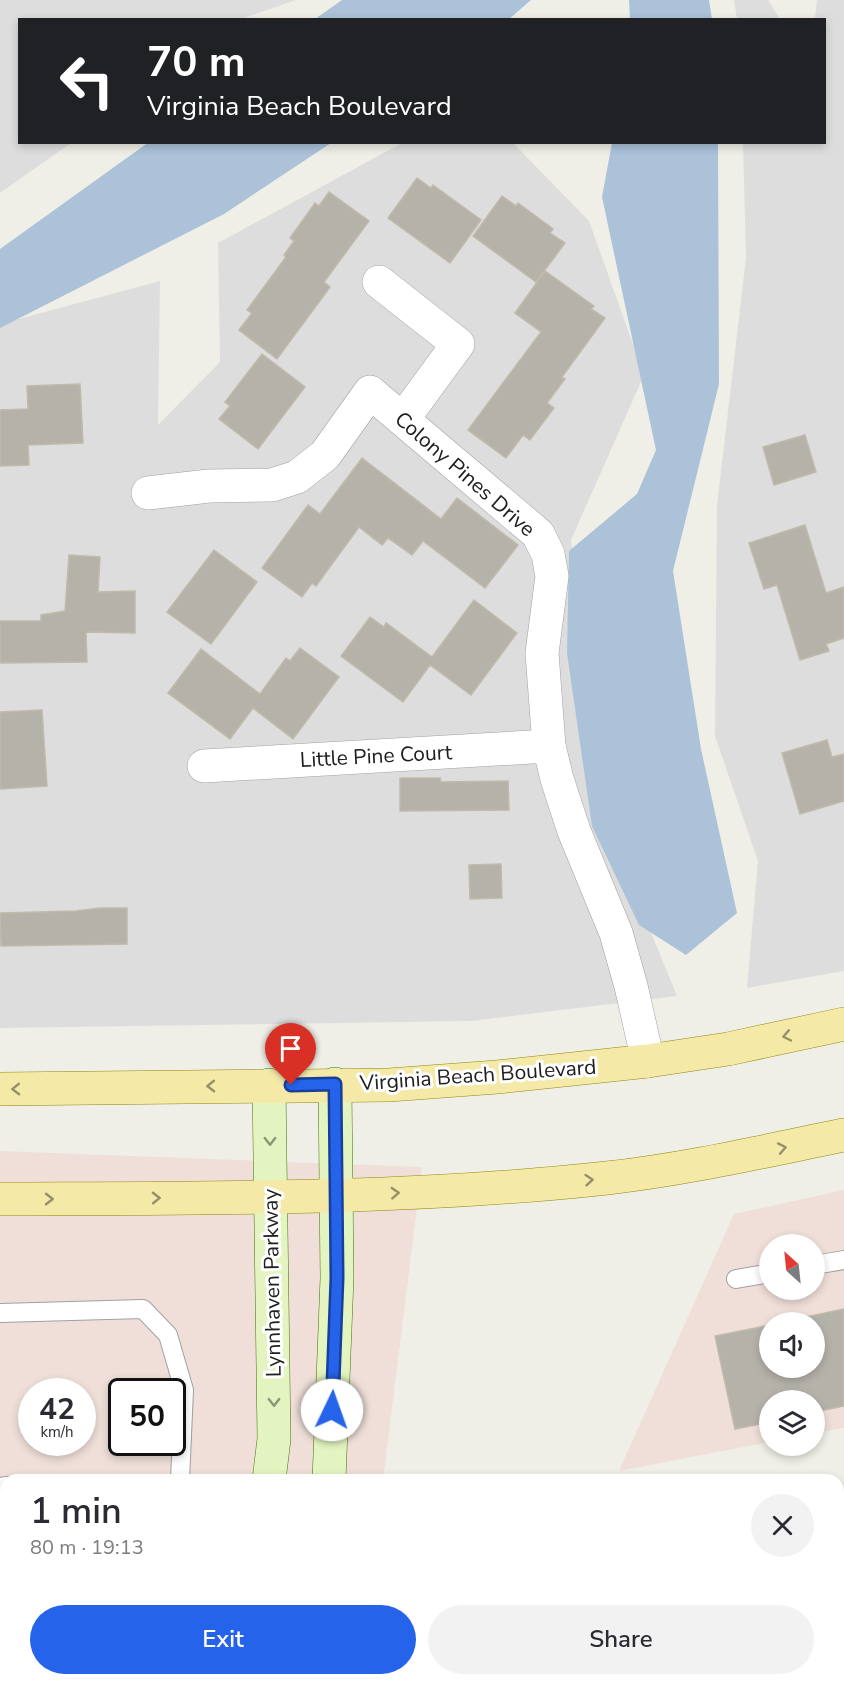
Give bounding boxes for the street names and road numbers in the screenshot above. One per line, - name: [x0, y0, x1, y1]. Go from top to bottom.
- street label: Colony Pines Drive: [389, 405, 541, 543]
- street label: Little Pine Court: [299, 738, 453, 774]
- street label: Virginia Beach Boulevard: [358, 1053, 597, 1097]
- street label: Lynnhaven Parkway: [256, 1188, 288, 1377]

